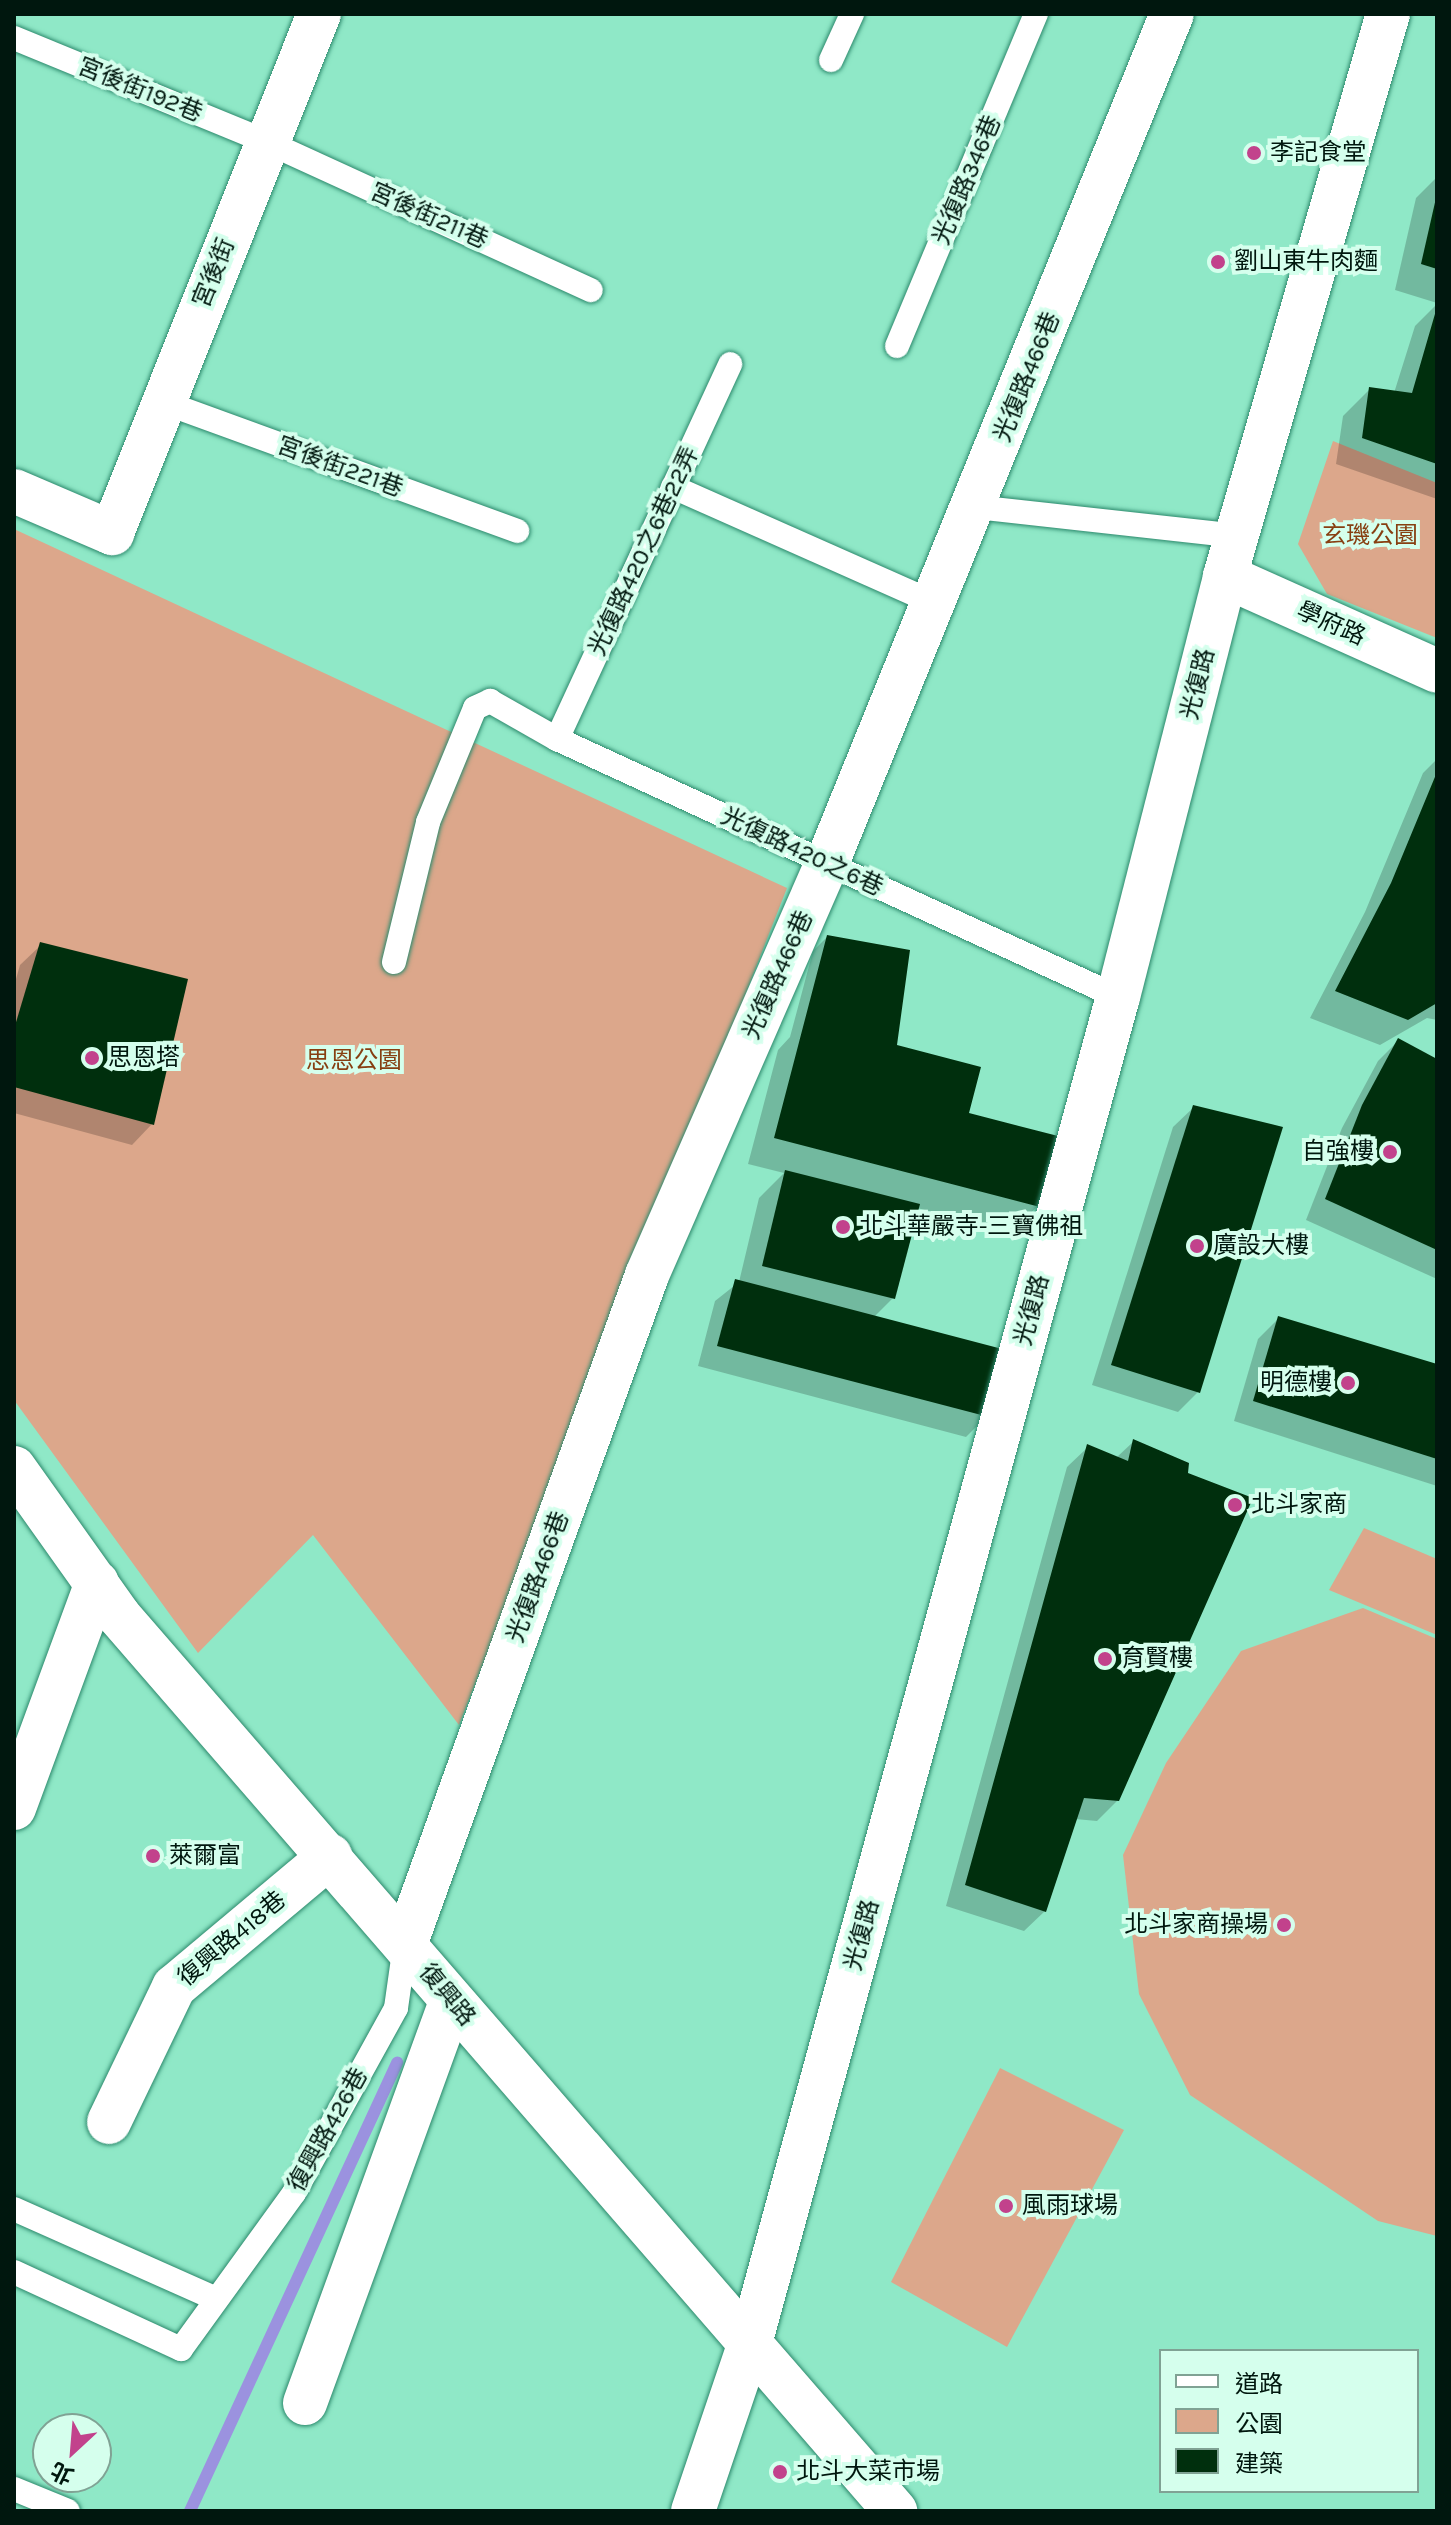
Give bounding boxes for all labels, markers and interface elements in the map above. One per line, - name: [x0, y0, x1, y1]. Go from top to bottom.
- street label: 宮後街192巷: [74, 52, 206, 128]
- street label: 光復路346巷: [927, 111, 1007, 249]
- place label: 李記食堂: [1270, 139, 1366, 167]
- marker: 李記食堂: [1245, 144, 1263, 162]
- street label: 宮後街211巷: [366, 177, 492, 255]
- street label: 宮後街: [187, 234, 241, 312]
- place label: 劉山東牛肉麵: [1234, 248, 1378, 276]
- marker: 劉山東牛肉麵: [1209, 253, 1227, 271]
- street label: 光復路466巷: [988, 308, 1066, 446]
- street label: 宮後街221巷: [273, 431, 407, 503]
- street label: 光復路420之6巷22弄: [583, 442, 705, 660]
- park label: 玄璣公園: [1322, 522, 1418, 550]
- street label: 學府路: [1292, 596, 1370, 652]
- street label: 光復路: [1175, 646, 1221, 722]
- street label: 光復路420之6巷: [716, 802, 888, 902]
- street label: 光復路466巷: [737, 907, 819, 1043]
- place label: 思恩塔: [108, 1044, 180, 1072]
- park label: 思恩公園: [306, 1047, 402, 1075]
- marker: 思恩塔: [83, 1049, 101, 1067]
- place label: 自強樓: [1302, 1138, 1374, 1166]
- marker: 自強樓: [1381, 1143, 1399, 1161]
- place label: 北斗華嚴寺-三寶佛祖: [859, 1213, 1083, 1241]
- marker: 北斗華嚴寺-三寶佛祖: [834, 1218, 852, 1236]
- place label: 廣設大樓: [1213, 1232, 1309, 1260]
- marker: 廣設大樓: [1188, 1237, 1206, 1255]
- street label: 光復路: [1009, 1271, 1055, 1349]
- place label: 明德樓: [1260, 1369, 1332, 1397]
- marker: 明德樓: [1339, 1374, 1357, 1392]
- place label: 北斗家商: [1251, 1491, 1347, 1519]
- marker: 北斗家商: [1226, 1496, 1244, 1514]
- street label: 光復路466巷: [501, 1508, 575, 1646]
- place label: 育賢樓: [1121, 1645, 1193, 1673]
- marker: 育賢樓: [1096, 1650, 1114, 1668]
- place label: 萊爾富: [169, 1842, 241, 1870]
- marker: 萊爾富: [144, 1847, 162, 1865]
- street label: 復興路418巷: [172, 1886, 292, 1992]
- street label: 光復路: [839, 1896, 885, 1974]
- place label: 北斗家商操場: [1124, 1911, 1268, 1939]
- marker: 北斗家商操場: [1275, 1916, 1293, 1934]
- street label: 復興路: [413, 1958, 481, 2032]
- street label: 復興路426巷: [282, 2063, 374, 2197]
- place label: 風雨球場: [1022, 2192, 1118, 2220]
- marker: 風雨球場: [997, 2197, 1015, 2215]
- legend: [1159, 2349, 1419, 2493]
- text: 道路: [1235, 2370, 1283, 2398]
- text: 公園: [1235, 2410, 1283, 2438]
- north arrow: [32, 2413, 112, 2493]
- text: 建築: [1235, 2450, 1283, 2478]
- text: 北: [47, 2456, 78, 2489]
- place label: 北斗大菜市場: [796, 2458, 940, 2486]
- marker: 北斗大菜市場: [771, 2463, 789, 2481]

